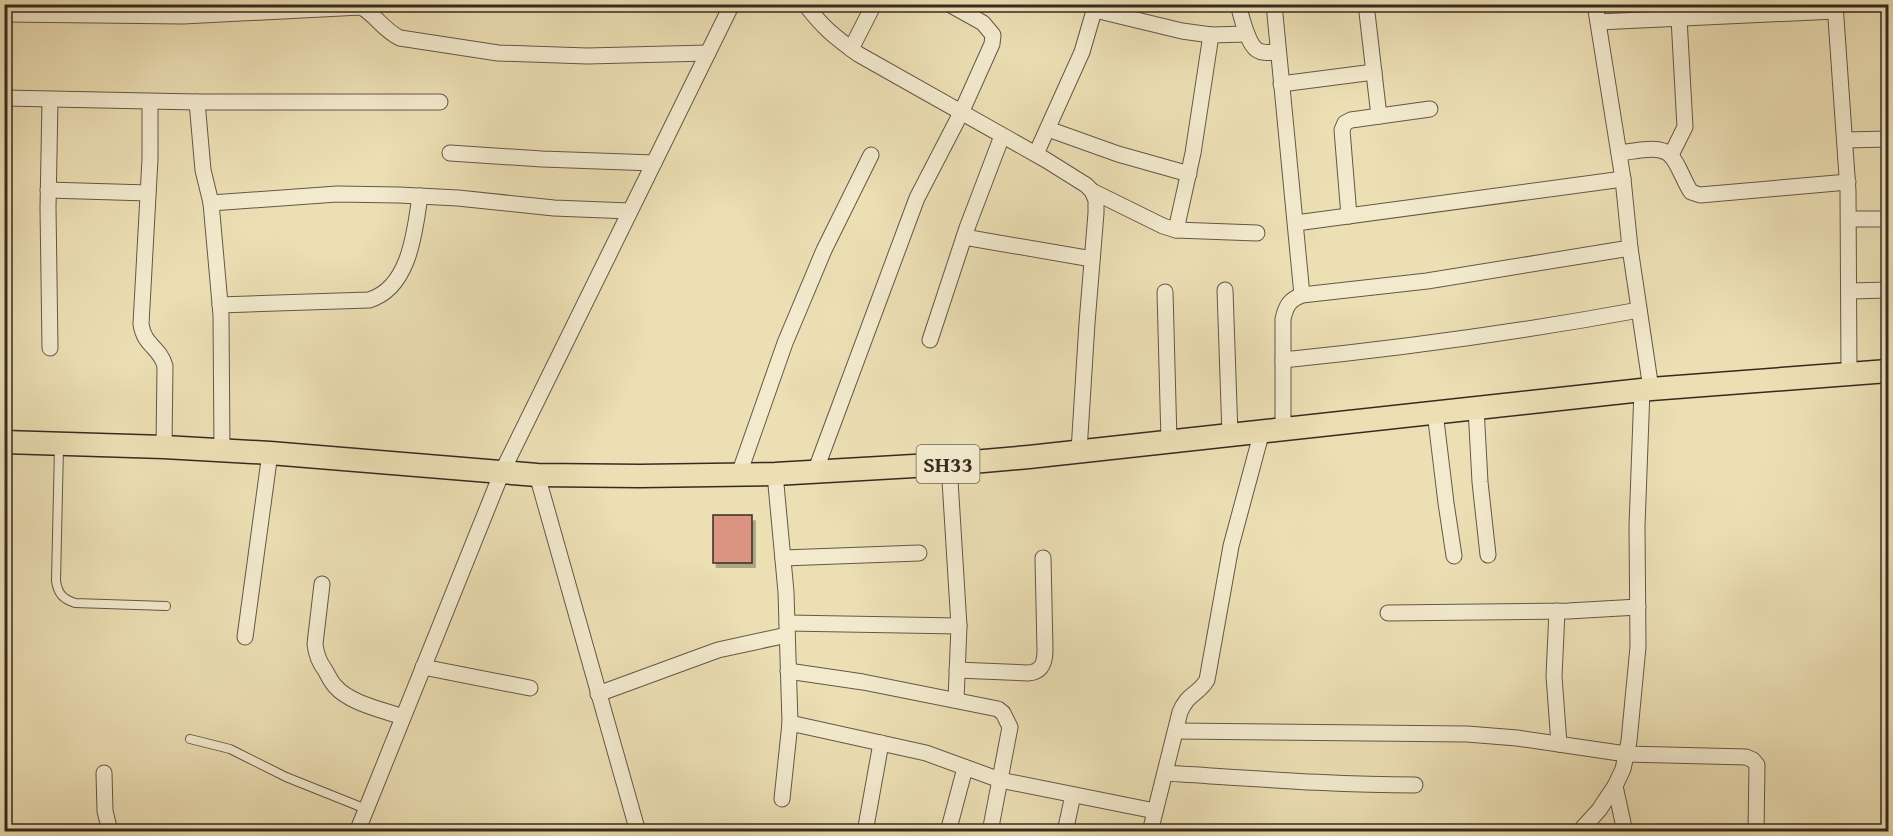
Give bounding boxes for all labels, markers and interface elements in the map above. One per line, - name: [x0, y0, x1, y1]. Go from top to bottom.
- road number: SH33: [916, 445, 980, 483]

